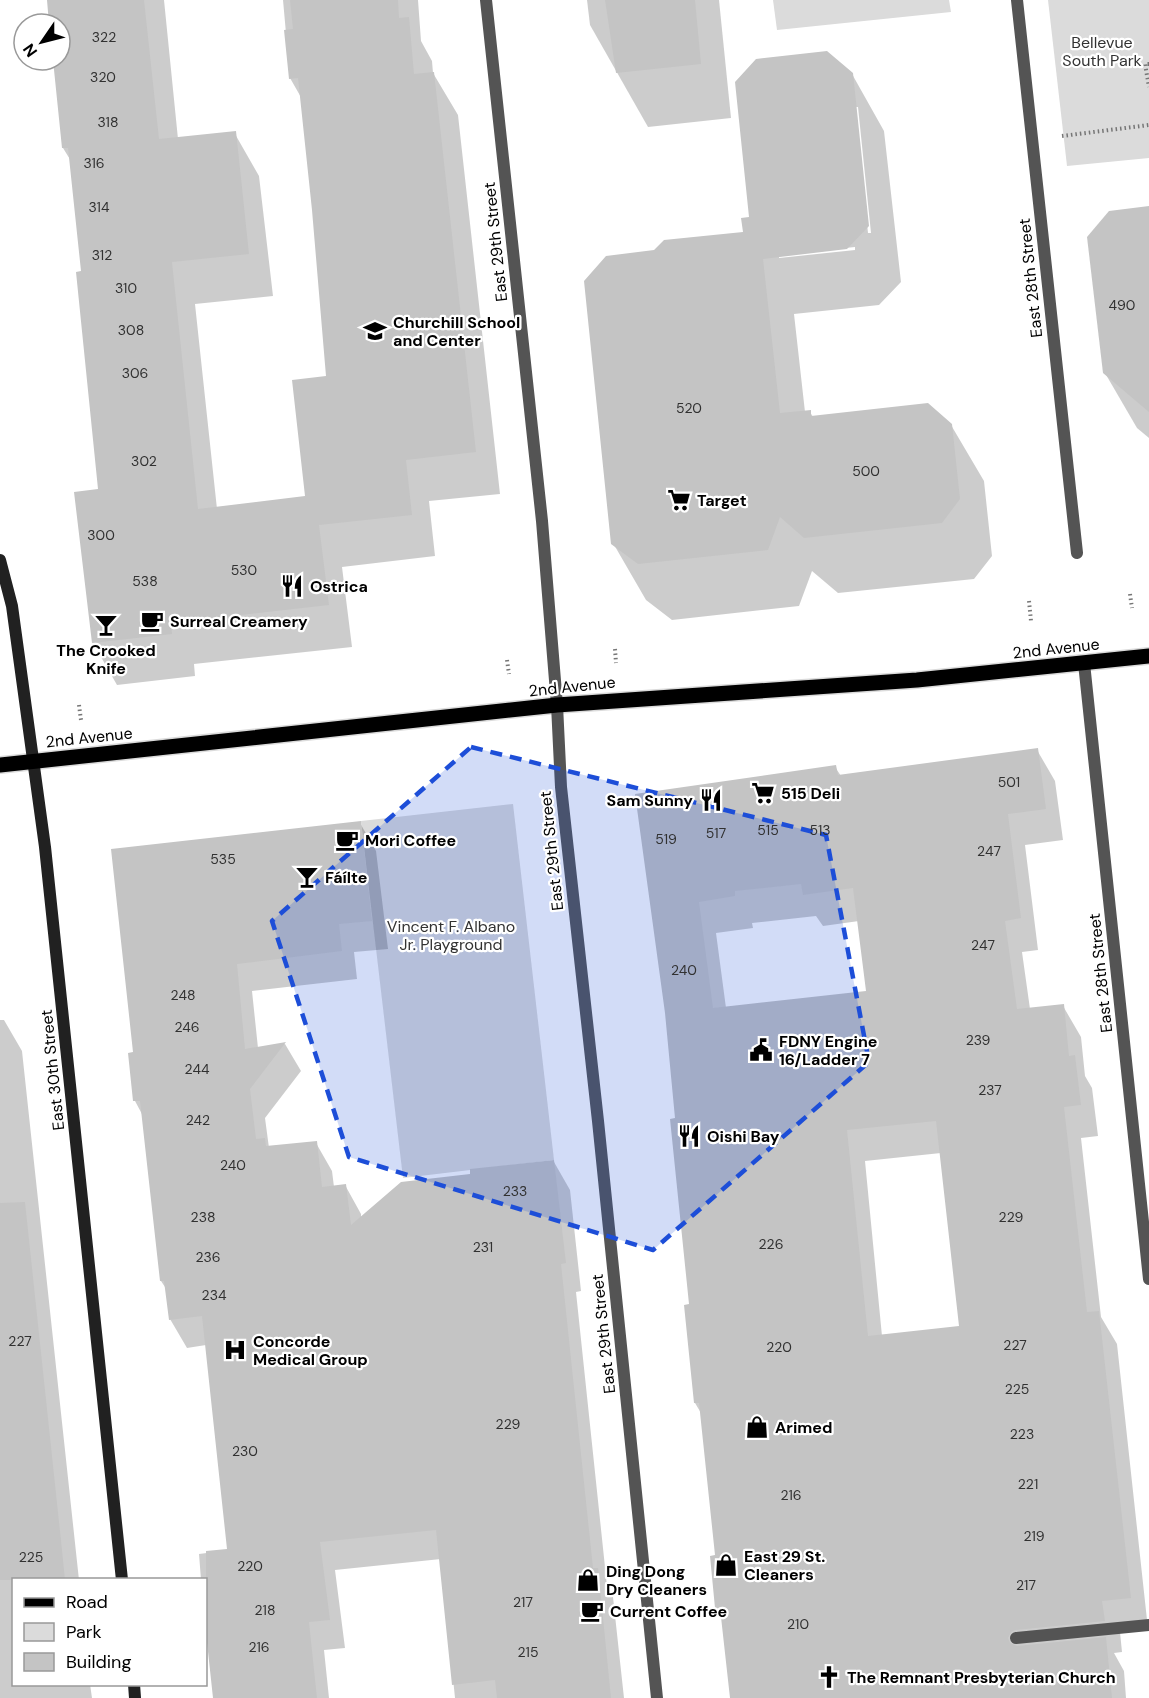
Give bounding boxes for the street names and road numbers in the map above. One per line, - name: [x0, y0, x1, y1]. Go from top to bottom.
- street label: East 29th Street: [479, 181, 512, 303]
- street label: East 28th Street: [1014, 217, 1047, 339]
- street label: 2nd Avenue: [1012, 634, 1100, 663]
- street label: 2nd Avenue: [528, 672, 616, 701]
- street label: 2nd Avenue: [45, 723, 133, 752]
- street label: East 29th Street: [535, 790, 568, 912]
- street label: East 28th Street: [1084, 912, 1117, 1034]
- street label: East 30th Street: [36, 1008, 69, 1131]
- street label: East 29th Street: [587, 1273, 620, 1395]

